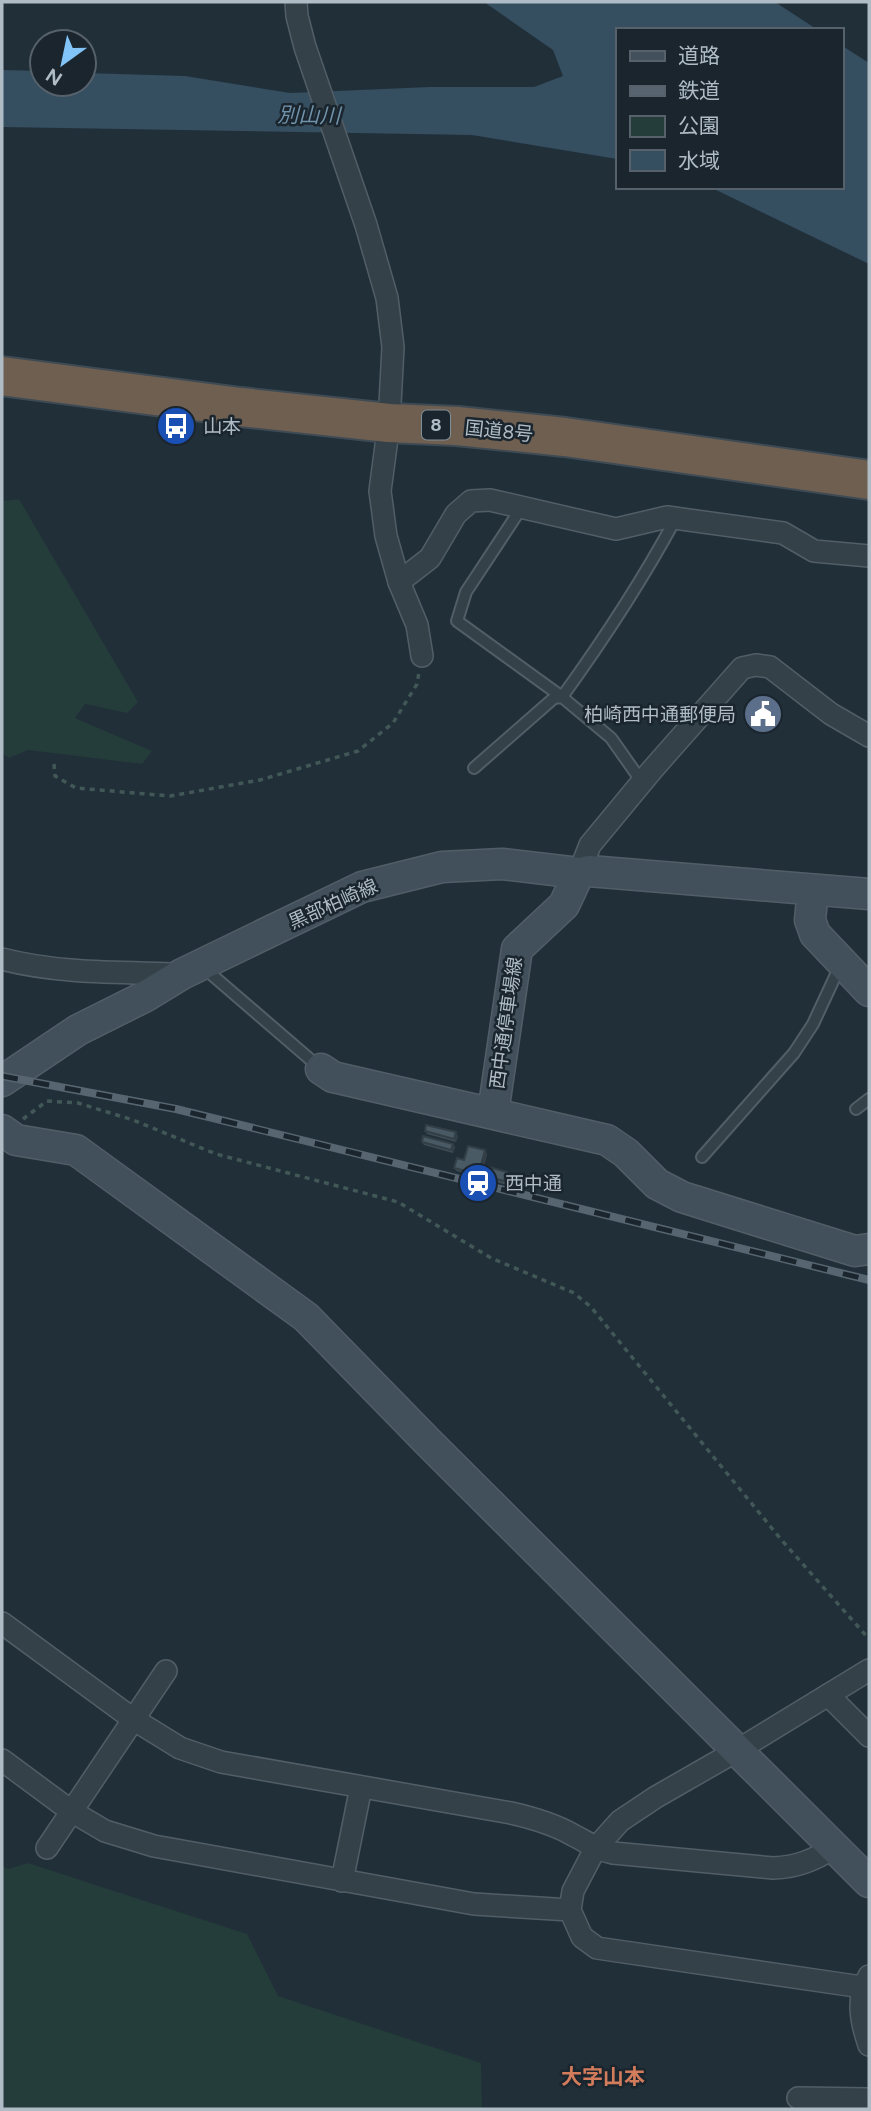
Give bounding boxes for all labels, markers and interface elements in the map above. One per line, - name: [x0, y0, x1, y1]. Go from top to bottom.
- north arrow: [28, 28, 98, 98]
- legend: [616, 28, 843, 189]
- text: 道路: [678, 43, 720, 68]
- text: N: [42, 63, 66, 90]
- text: 鉄道: [678, 78, 720, 103]
- water label: 別山川: [277, 102, 343, 128]
- text: 公園: [678, 113, 720, 138]
- text: 水域: [678, 148, 720, 173]
- bus stop icon: 山本: [155, 405, 197, 447]
- road number: 8: [422, 410, 450, 440]
- place label: 山本: [203, 415, 241, 438]
- street label: 国道8号: [464, 416, 534, 446]
- public building icon: 柏崎西中通郵便局: [742, 693, 784, 735]
- place label: 柏崎西中通郵便局: [584, 703, 736, 726]
- street label: 黒部柏崎線: [285, 874, 381, 934]
- street label: 西中通停車場線: [485, 956, 527, 1090]
- station icon: 西中通: [457, 1162, 499, 1204]
- place label: 西中通: [505, 1172, 562, 1195]
- district label: 大字山本: [561, 2064, 645, 2089]

